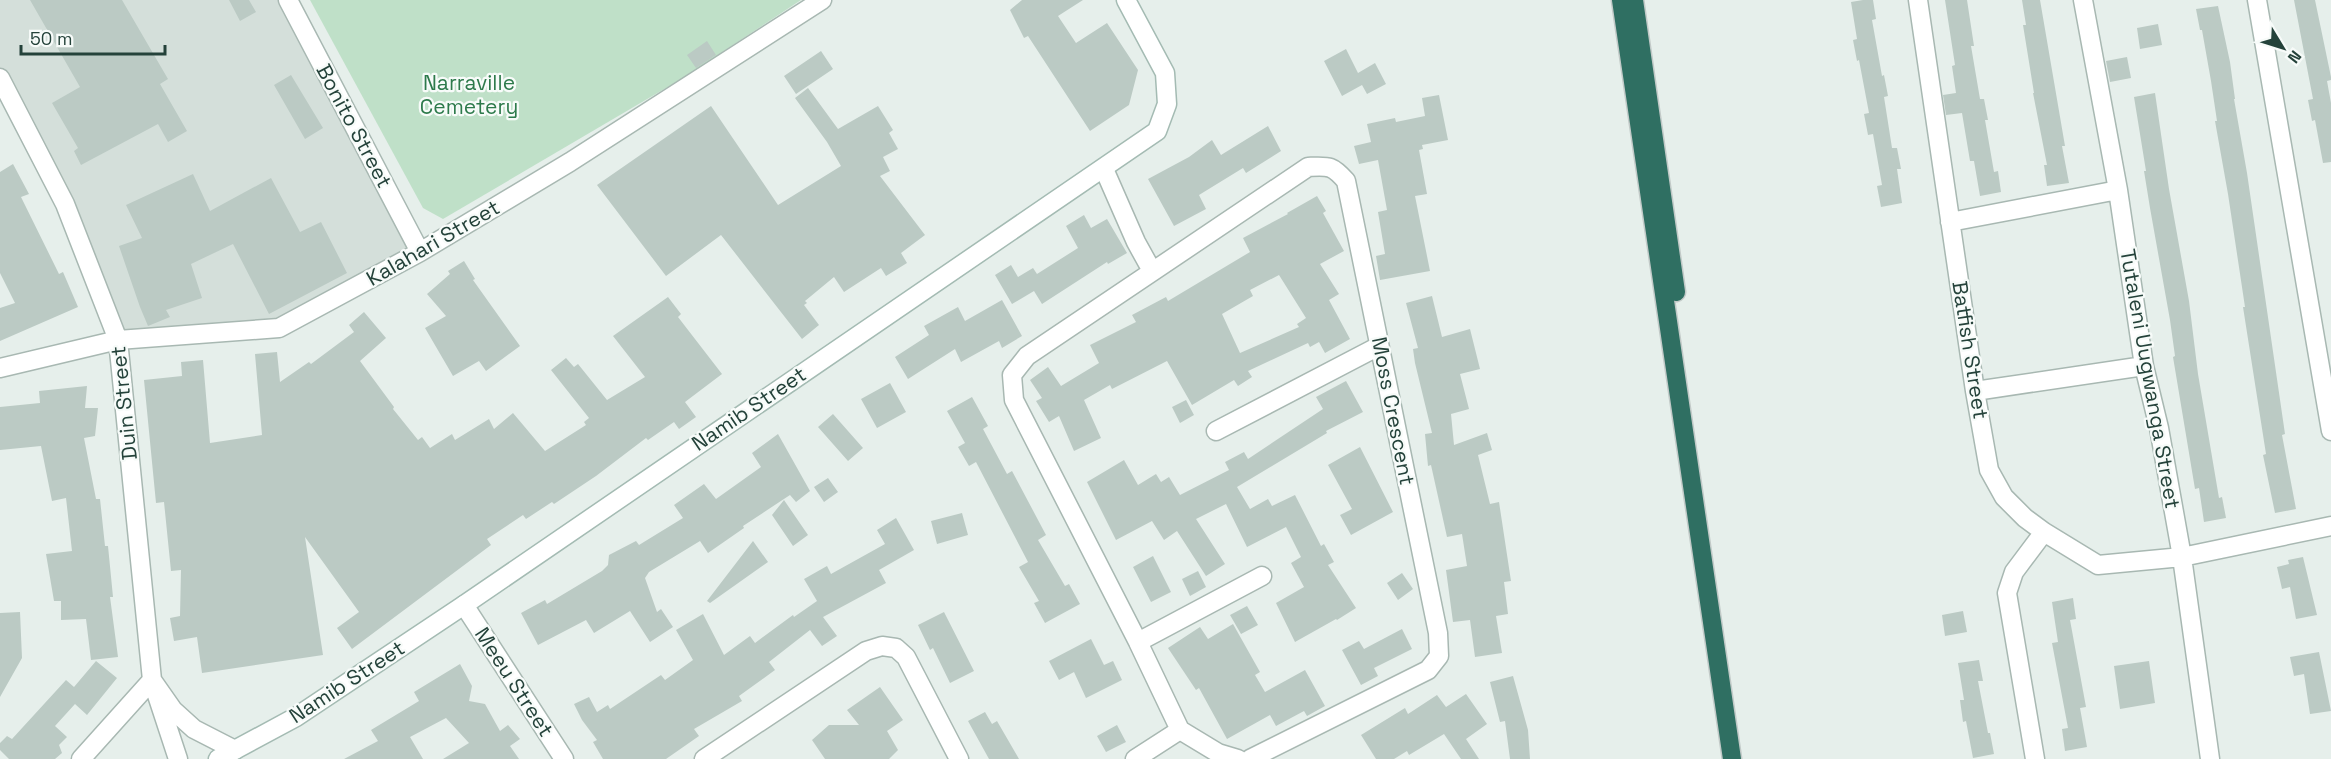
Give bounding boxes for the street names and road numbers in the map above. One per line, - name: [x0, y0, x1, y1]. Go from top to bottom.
- street label: Bonito Street: [310, 59, 398, 192]
- street label: Kalahari Street: [361, 193, 504, 292]
- street label: Tutaleni Uugwanga Street: [2114, 247, 2187, 511]
- street label: Batfish Street: [1946, 279, 1995, 421]
- street label: Moss Crescent: [1366, 334, 1421, 487]
- street label: Duin Street: [104, 345, 143, 461]
- street label: Namib Street: [686, 360, 811, 457]
- street label: Meeu Street: [469, 622, 560, 742]
- street label: Namib Street: [284, 634, 410, 729]

